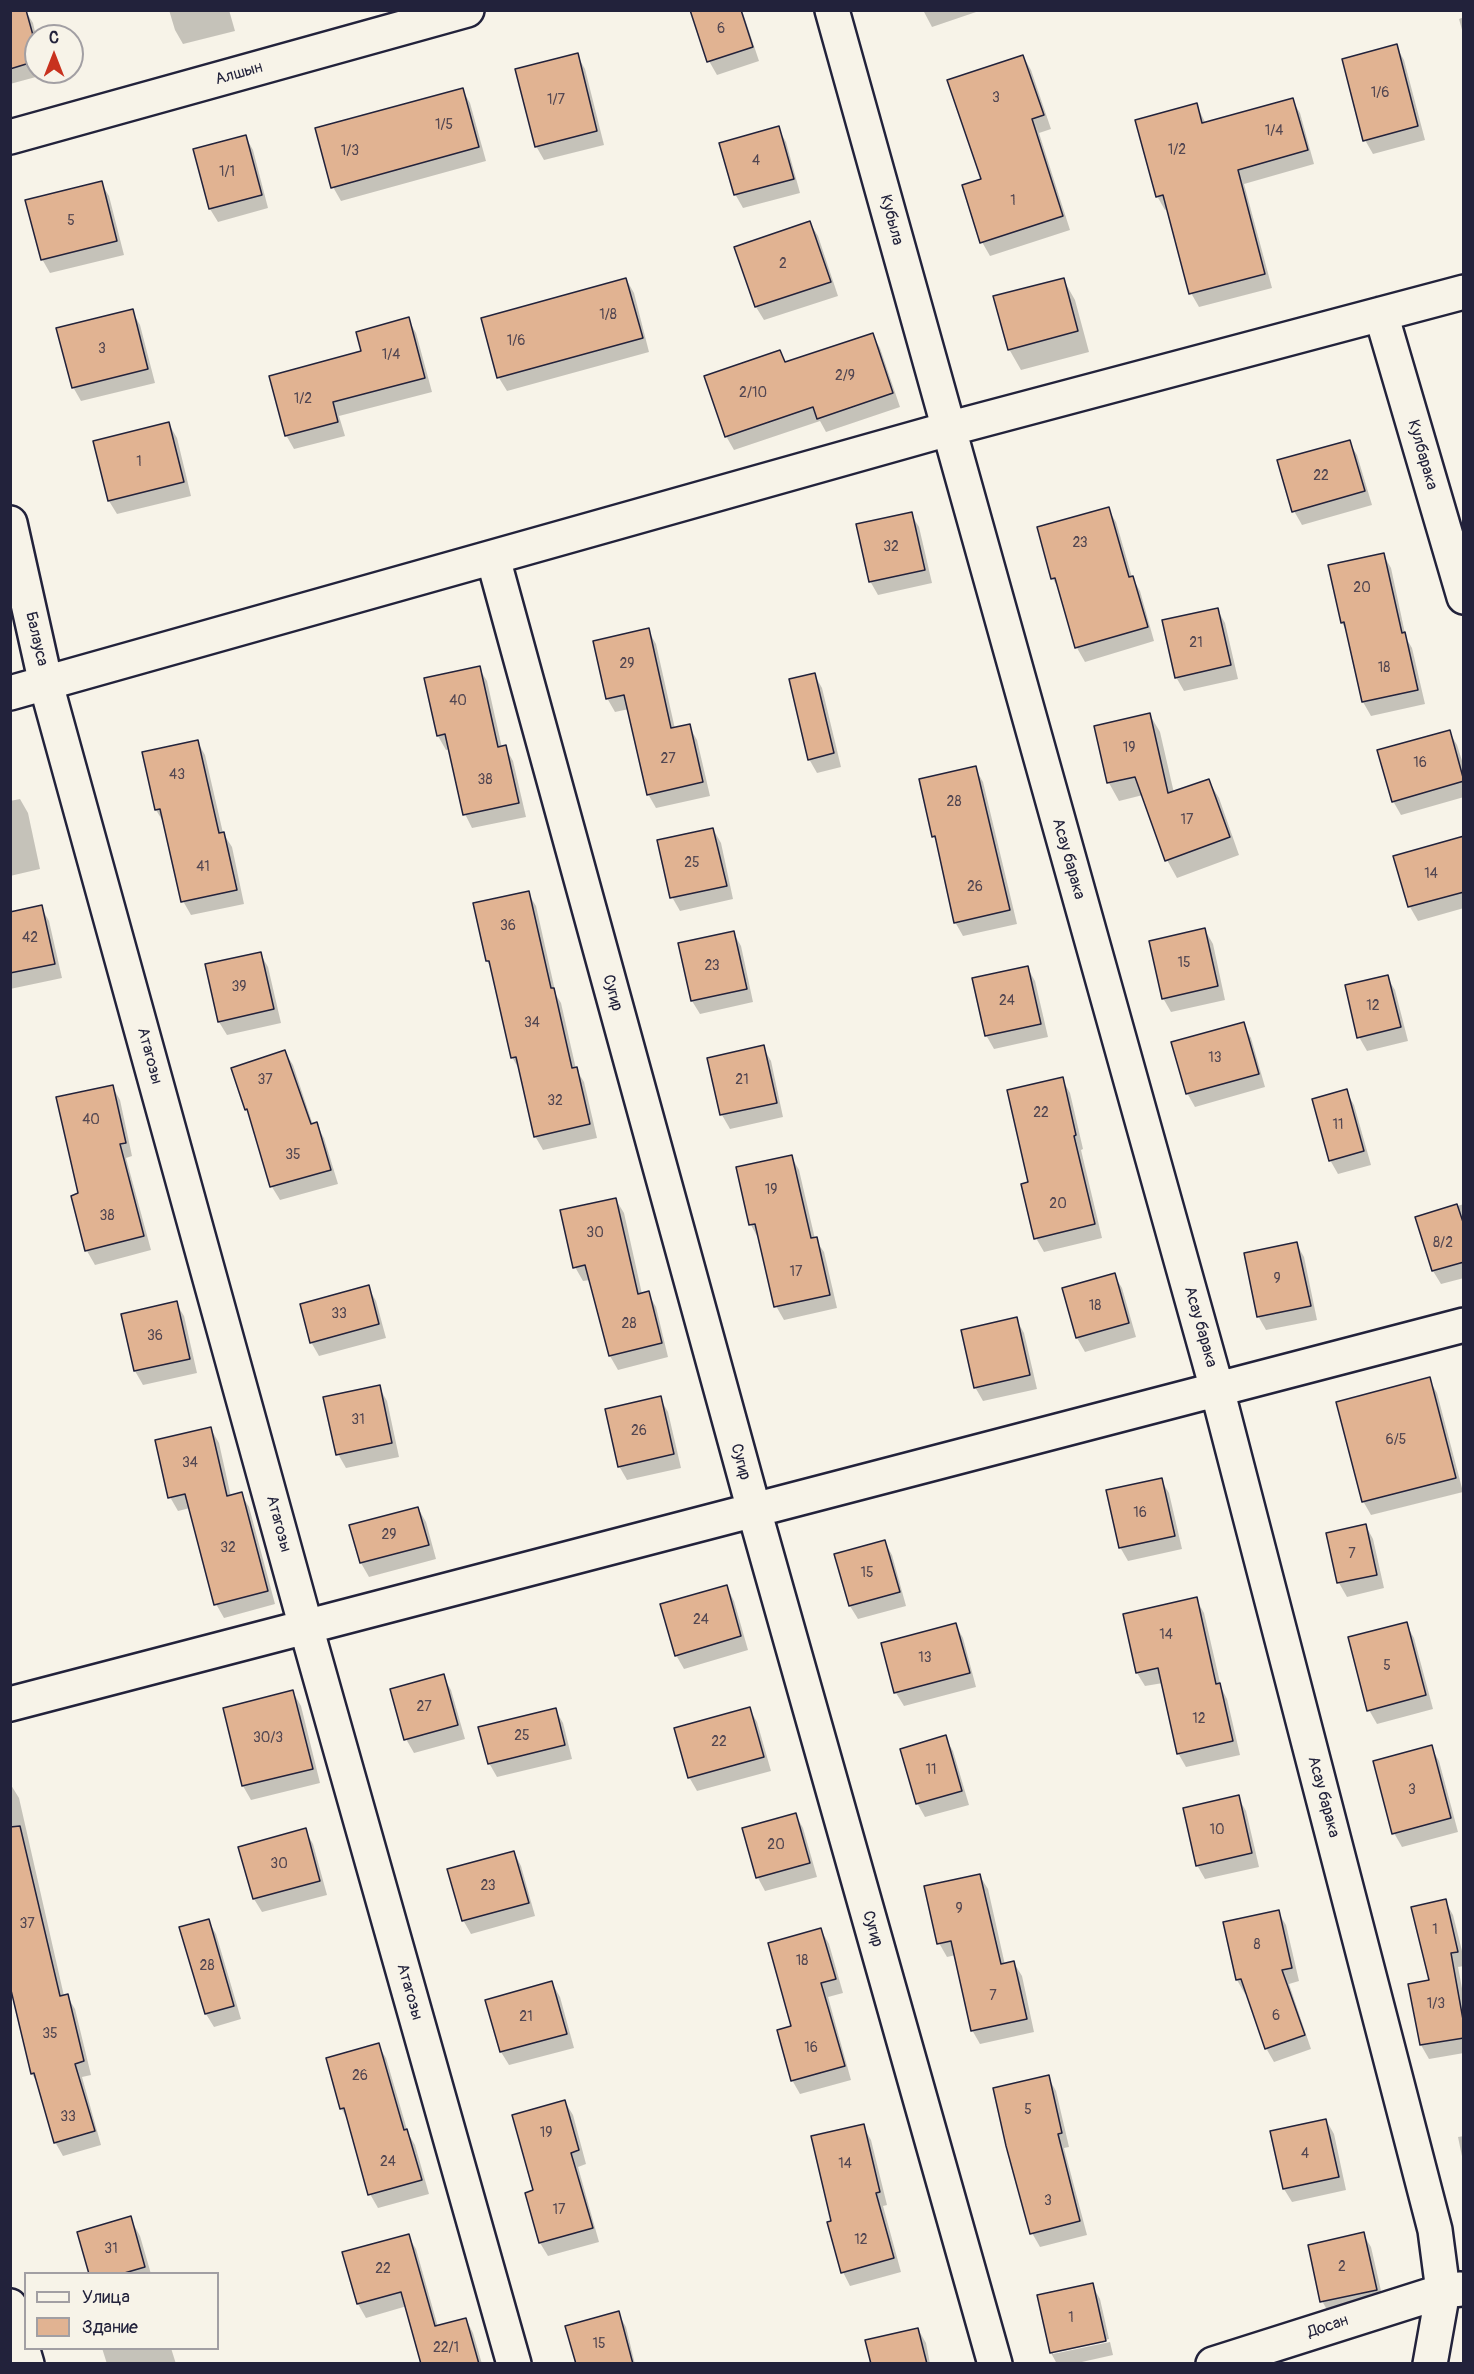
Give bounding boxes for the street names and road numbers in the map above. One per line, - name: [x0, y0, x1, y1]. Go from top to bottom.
- street label: Алшын: [213, 58, 265, 90]
- street label: Кубыла: [875, 193, 907, 247]
- street label: Кулбарака: [1403, 418, 1441, 492]
- street label: Балауса: [20, 610, 52, 668]
- street label: Асау барака: [1047, 816, 1089, 902]
- street label: Сугир: [598, 973, 626, 1013]
- street label: Атагозы: [132, 1026, 166, 1086]
- street label: Асау барака: [1179, 1284, 1221, 1370]
- street label: Сугир: [726, 1442, 754, 1482]
- street label: Атагозы: [261, 1494, 295, 1554]
- street label: Асау барака: [1303, 1754, 1343, 1840]
- street label: Сугир: [858, 1909, 886, 1949]
- street label: Атагозы: [392, 1962, 426, 2022]
- street label: Досан: [1305, 2311, 1351, 2343]

